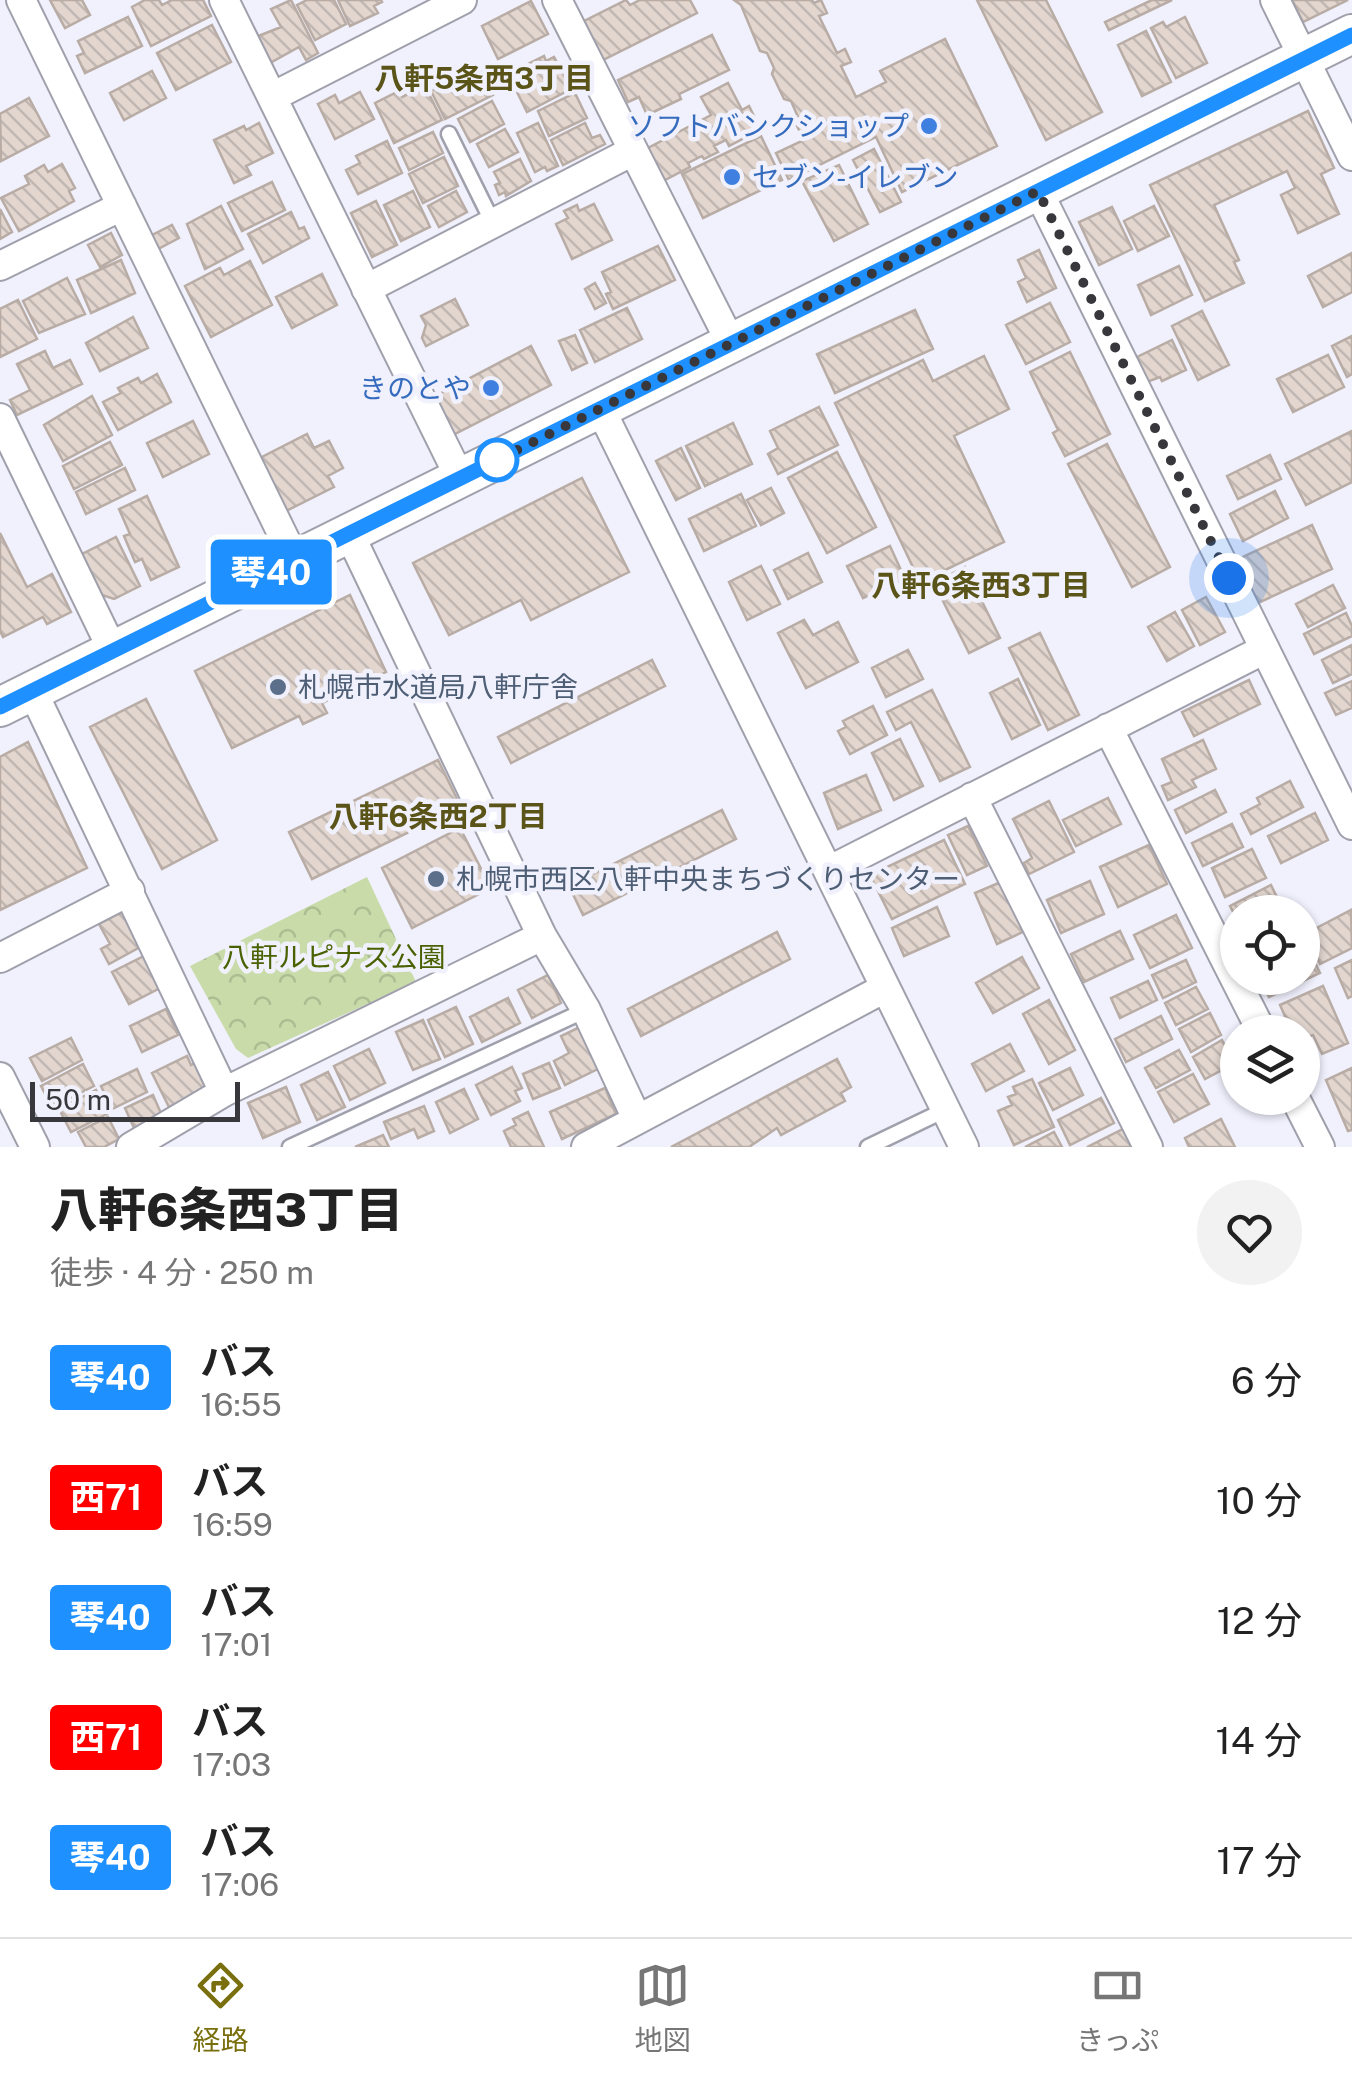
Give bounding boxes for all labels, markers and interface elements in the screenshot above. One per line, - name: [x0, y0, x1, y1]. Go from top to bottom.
- district label: 八軒5条西3丁目: [374, 60, 594, 96]
- place label: ソフトバンクショップ: [628, 109, 909, 142]
- marker: ソフトバンクショップ: [918, 115, 940, 137]
- place label: セブン-イレブン: [752, 160, 959, 193]
- marker: セブン-イレブン: [721, 166, 743, 188]
- place label: きのとや: [359, 371, 471, 404]
- marker: きのとや: [480, 377, 502, 399]
- unlabelled marker: [476, 439, 518, 481]
- line badge: 琴40: [214, 540, 328, 604]
- text: 琴40: [231, 552, 311, 593]
- your location: [1204, 553, 1254, 603]
- district label: 八軒6条西3丁目: [871, 567, 1091, 603]
- place label: 札幌市水道局八軒庁舎: [298, 670, 578, 703]
- marker: 札幌市水道局八軒庁舎: [267, 676, 289, 698]
- district label: 八軒6条西2丁目: [329, 798, 547, 834]
- place label: 札幌市西区八軒中央まちづくりセンター: [456, 862, 960, 895]
- marker: 札幌市西区八軒中央まちづくりセンター: [425, 868, 447, 890]
- map controls: [1220, 895, 1320, 1115]
- button: locate: [1220, 895, 1320, 995]
- park label: 八軒ルピナス公園: [222, 940, 446, 973]
- button: layers: [1220, 1015, 1320, 1115]
- scale bar: [30, 1077, 240, 1122]
- text: 50 m: [45, 1083, 111, 1116]
- button: heart: [1197, 1180, 1302, 1285]
- text: 八軒6条西3丁目: [50, 1181, 403, 1238]
- text: 徒歩 · 4 分 · 250 m: [50, 1254, 314, 1291]
- text: バス: [201, 1339, 277, 1384]
- text: 琴40: [70, 1357, 151, 1398]
- text: 6 分: [1231, 1358, 1302, 1403]
- text: 16:55: [201, 1386, 282, 1423]
- text: バス: [192, 1459, 268, 1504]
- text: 西71: [70, 1477, 142, 1518]
- text: 10 分: [1216, 1478, 1302, 1523]
- text: 16:59: [192, 1506, 273, 1543]
- text: バス: [201, 1579, 277, 1624]
- text: 琴40: [70, 1597, 151, 1638]
- text: 12 分: [1217, 1598, 1302, 1643]
- text: 17:01: [201, 1626, 273, 1663]
- text: バス: [192, 1699, 268, 1744]
- text: 西71: [70, 1717, 142, 1758]
- text: 14 分: [1215, 1718, 1302, 1763]
- text: 17:03: [192, 1746, 271, 1783]
- text: バス: [201, 1819, 277, 1864]
- text: 琴40: [70, 1837, 151, 1878]
- text: 17 分: [1216, 1838, 1302, 1883]
- text: 17:06: [201, 1866, 279, 1903]
- tab: 経路: [193, 1958, 249, 2058]
- tab: 地図: [635, 1958, 691, 2058]
- tab: きっぷ: [1076, 1958, 1159, 2058]

